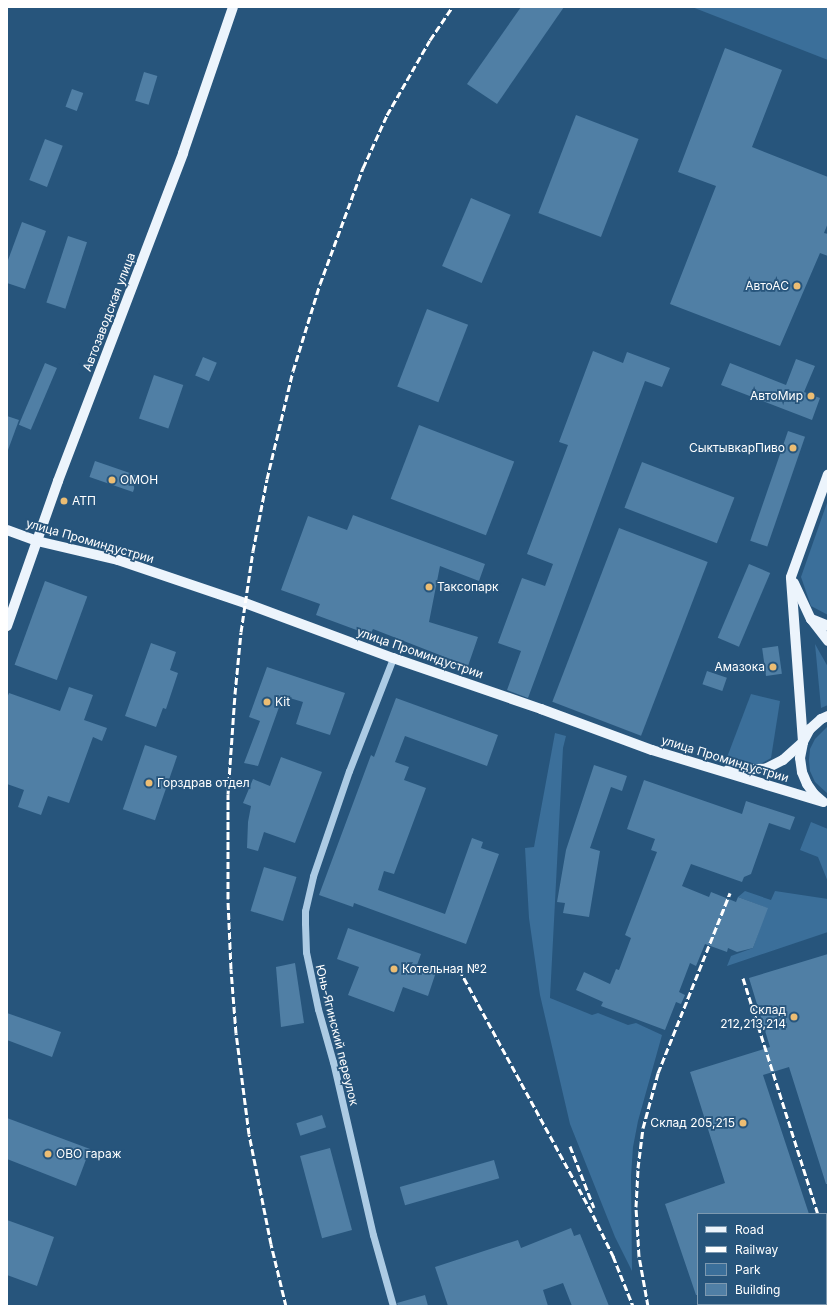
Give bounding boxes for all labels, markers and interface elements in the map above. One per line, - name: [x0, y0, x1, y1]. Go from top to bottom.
- street label: Автозаводская улица: [80, 251, 138, 373]
- place label: АвтоАС: [745, 279, 789, 293]
- marker: АвтоАС: [792, 281, 802, 291]
- place label: АвтоМир: [750, 389, 803, 403]
- marker: АвтоМир: [806, 391, 816, 401]
- place label: СыктывкарПиво: [689, 441, 785, 455]
- marker: СыктывкарПиво: [788, 443, 798, 453]
- place label: ОМОН: [120, 473, 158, 487]
- marker: ОМОН: [107, 475, 117, 485]
- place label: АТП: [72, 494, 96, 508]
- marker: АТП: [59, 496, 69, 506]
- street label: улица Проминдустрии: [24, 516, 156, 566]
- place label: Таксопарк: [437, 580, 499, 594]
- marker: Таксопарк: [424, 582, 434, 592]
- street label: улица Проминдустрии: [355, 625, 485, 681]
- place label: Амазока: [714, 660, 765, 674]
- marker: Амазока: [768, 662, 778, 672]
- place label: Kit: [275, 695, 290, 709]
- marker: Kit: [262, 697, 272, 707]
- street label: улица Проминдустрии: [659, 733, 791, 785]
- place label: Горздрав отдел: [157, 776, 250, 790]
- marker: Горздрав отдел: [144, 778, 154, 788]
- place label: Котельная №2: [402, 962, 487, 976]
- street label: Юнь-Ягинский переулок: [313, 963, 361, 1107]
- marker: Котельная №2: [389, 964, 399, 974]
- place label: Склад 212,213,214: [720, 1003, 786, 1031]
- marker: Склад 212,213,214: [789, 1012, 799, 1022]
- place label: Склад 205,215: [650, 1116, 735, 1130]
- marker: Склад 205,215: [738, 1118, 748, 1128]
- place label: ОВО гараж: [56, 1147, 121, 1161]
- marker: ОВО гараж: [43, 1149, 53, 1159]
- legend: [697, 1213, 827, 1305]
- text: Road: [735, 1222, 764, 1237]
- text: Railway: [735, 1242, 778, 1257]
- text: Park: [735, 1262, 761, 1277]
- text: Building: [735, 1282, 780, 1297]

